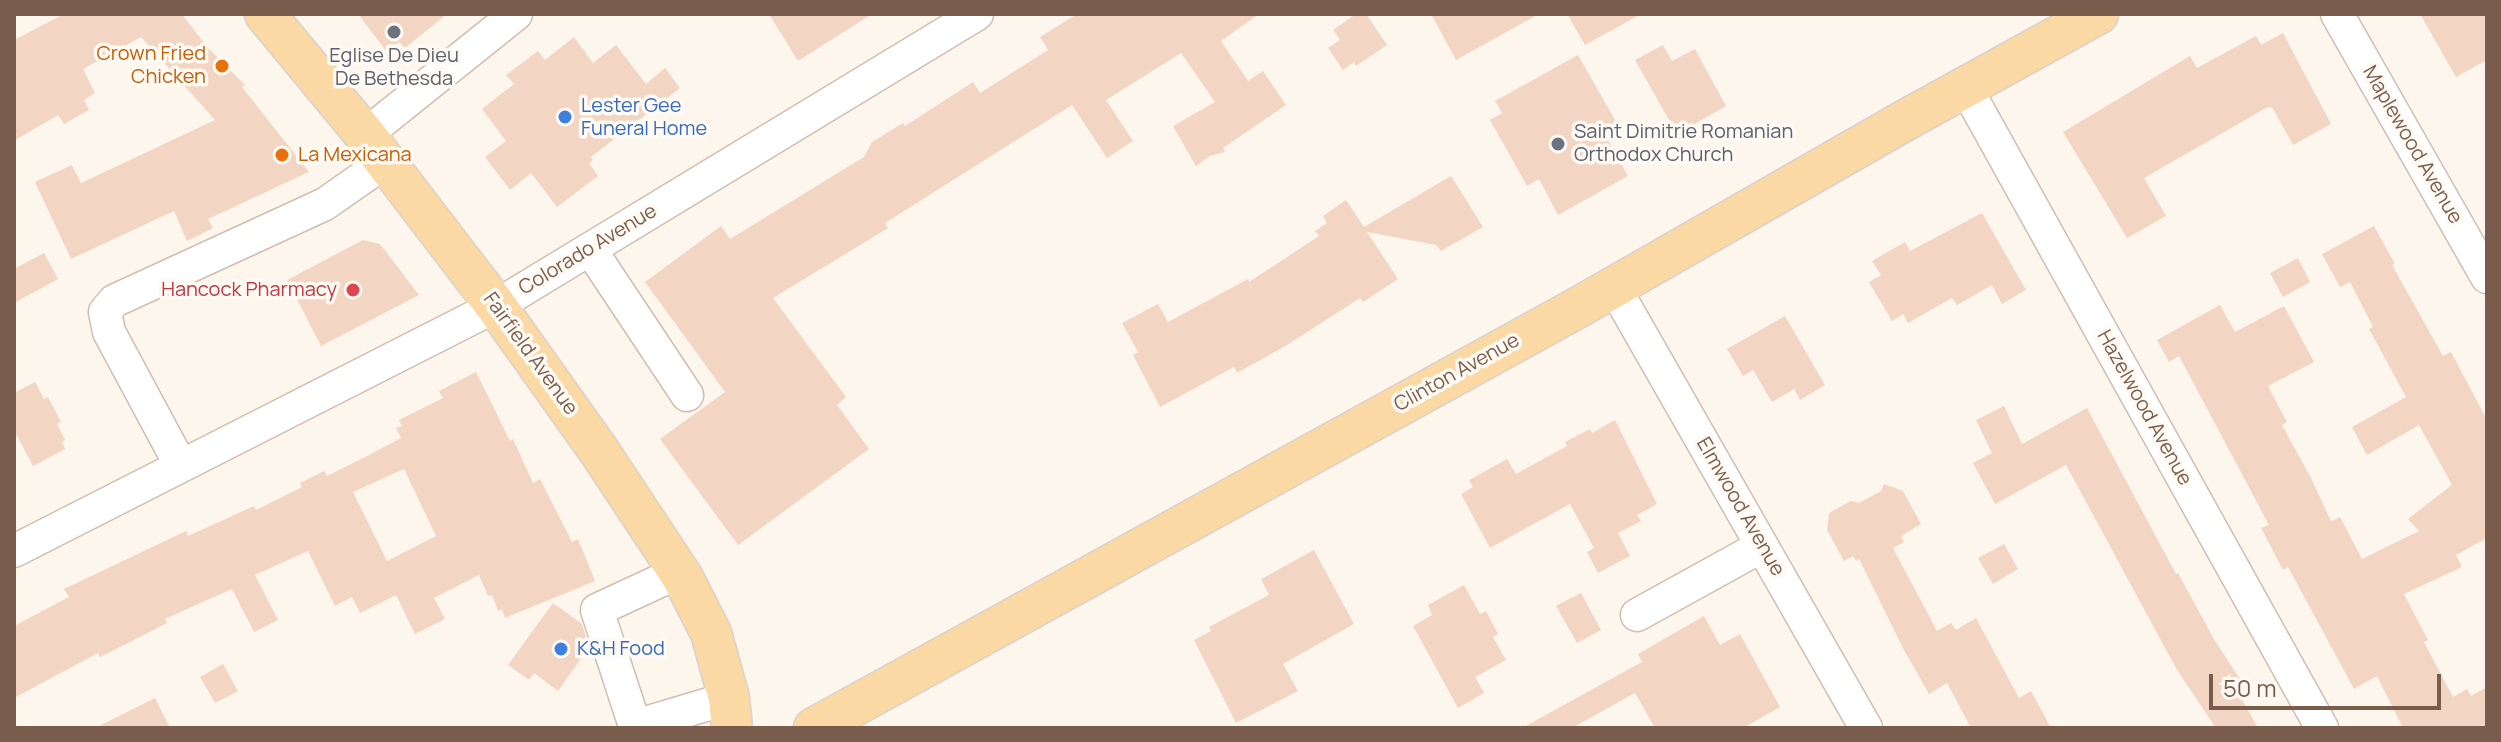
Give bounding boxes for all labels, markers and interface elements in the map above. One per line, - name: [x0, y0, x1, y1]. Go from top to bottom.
- marker: Eglise De Dieu De Bethesda: [385, 23, 403, 41]
- place label: Crown Fried Chicken: [97, 42, 206, 89]
- place label: Eglise De Dieu De Bethesda: [329, 44, 459, 91]
- marker: Crown Fried Chicken: [213, 57, 231, 75]
- street label: Maplewood Avenue: [2357, 62, 2467, 228]
- place label: Lester Gee Funeral Home: [581, 94, 707, 141]
- marker: Lester Gee Funeral Home: [556, 108, 574, 126]
- place label: Saint Dimitrie Romanian Orthodox Church: [1574, 120, 1793, 167]
- marker: Saint Dimitrie Romanian Orthodox Church: [1549, 135, 1567, 153]
- place label: La Mexicana: [298, 143, 412, 167]
- marker: La Mexicana: [273, 146, 291, 164]
- street label: Colorado Avenue: [515, 199, 661, 301]
- place label: Hancock Pharmacy: [161, 278, 337, 302]
- marker: Hancock Pharmacy: [344, 281, 362, 299]
- street label: Fairfield Avenue: [478, 288, 582, 420]
- street label: Hazelwood Avenue: [2091, 326, 2197, 490]
- street label: Clinton Avenue: [1390, 329, 1524, 417]
- street label: Elmwood Avenue: [1691, 433, 1789, 581]
- place label: K&H Food: [577, 637, 665, 661]
- marker: K&H Food: [552, 640, 570, 658]
- scale bar: [2213, 658, 2445, 708]
- text: 50 m: [2223, 671, 2277, 704]

